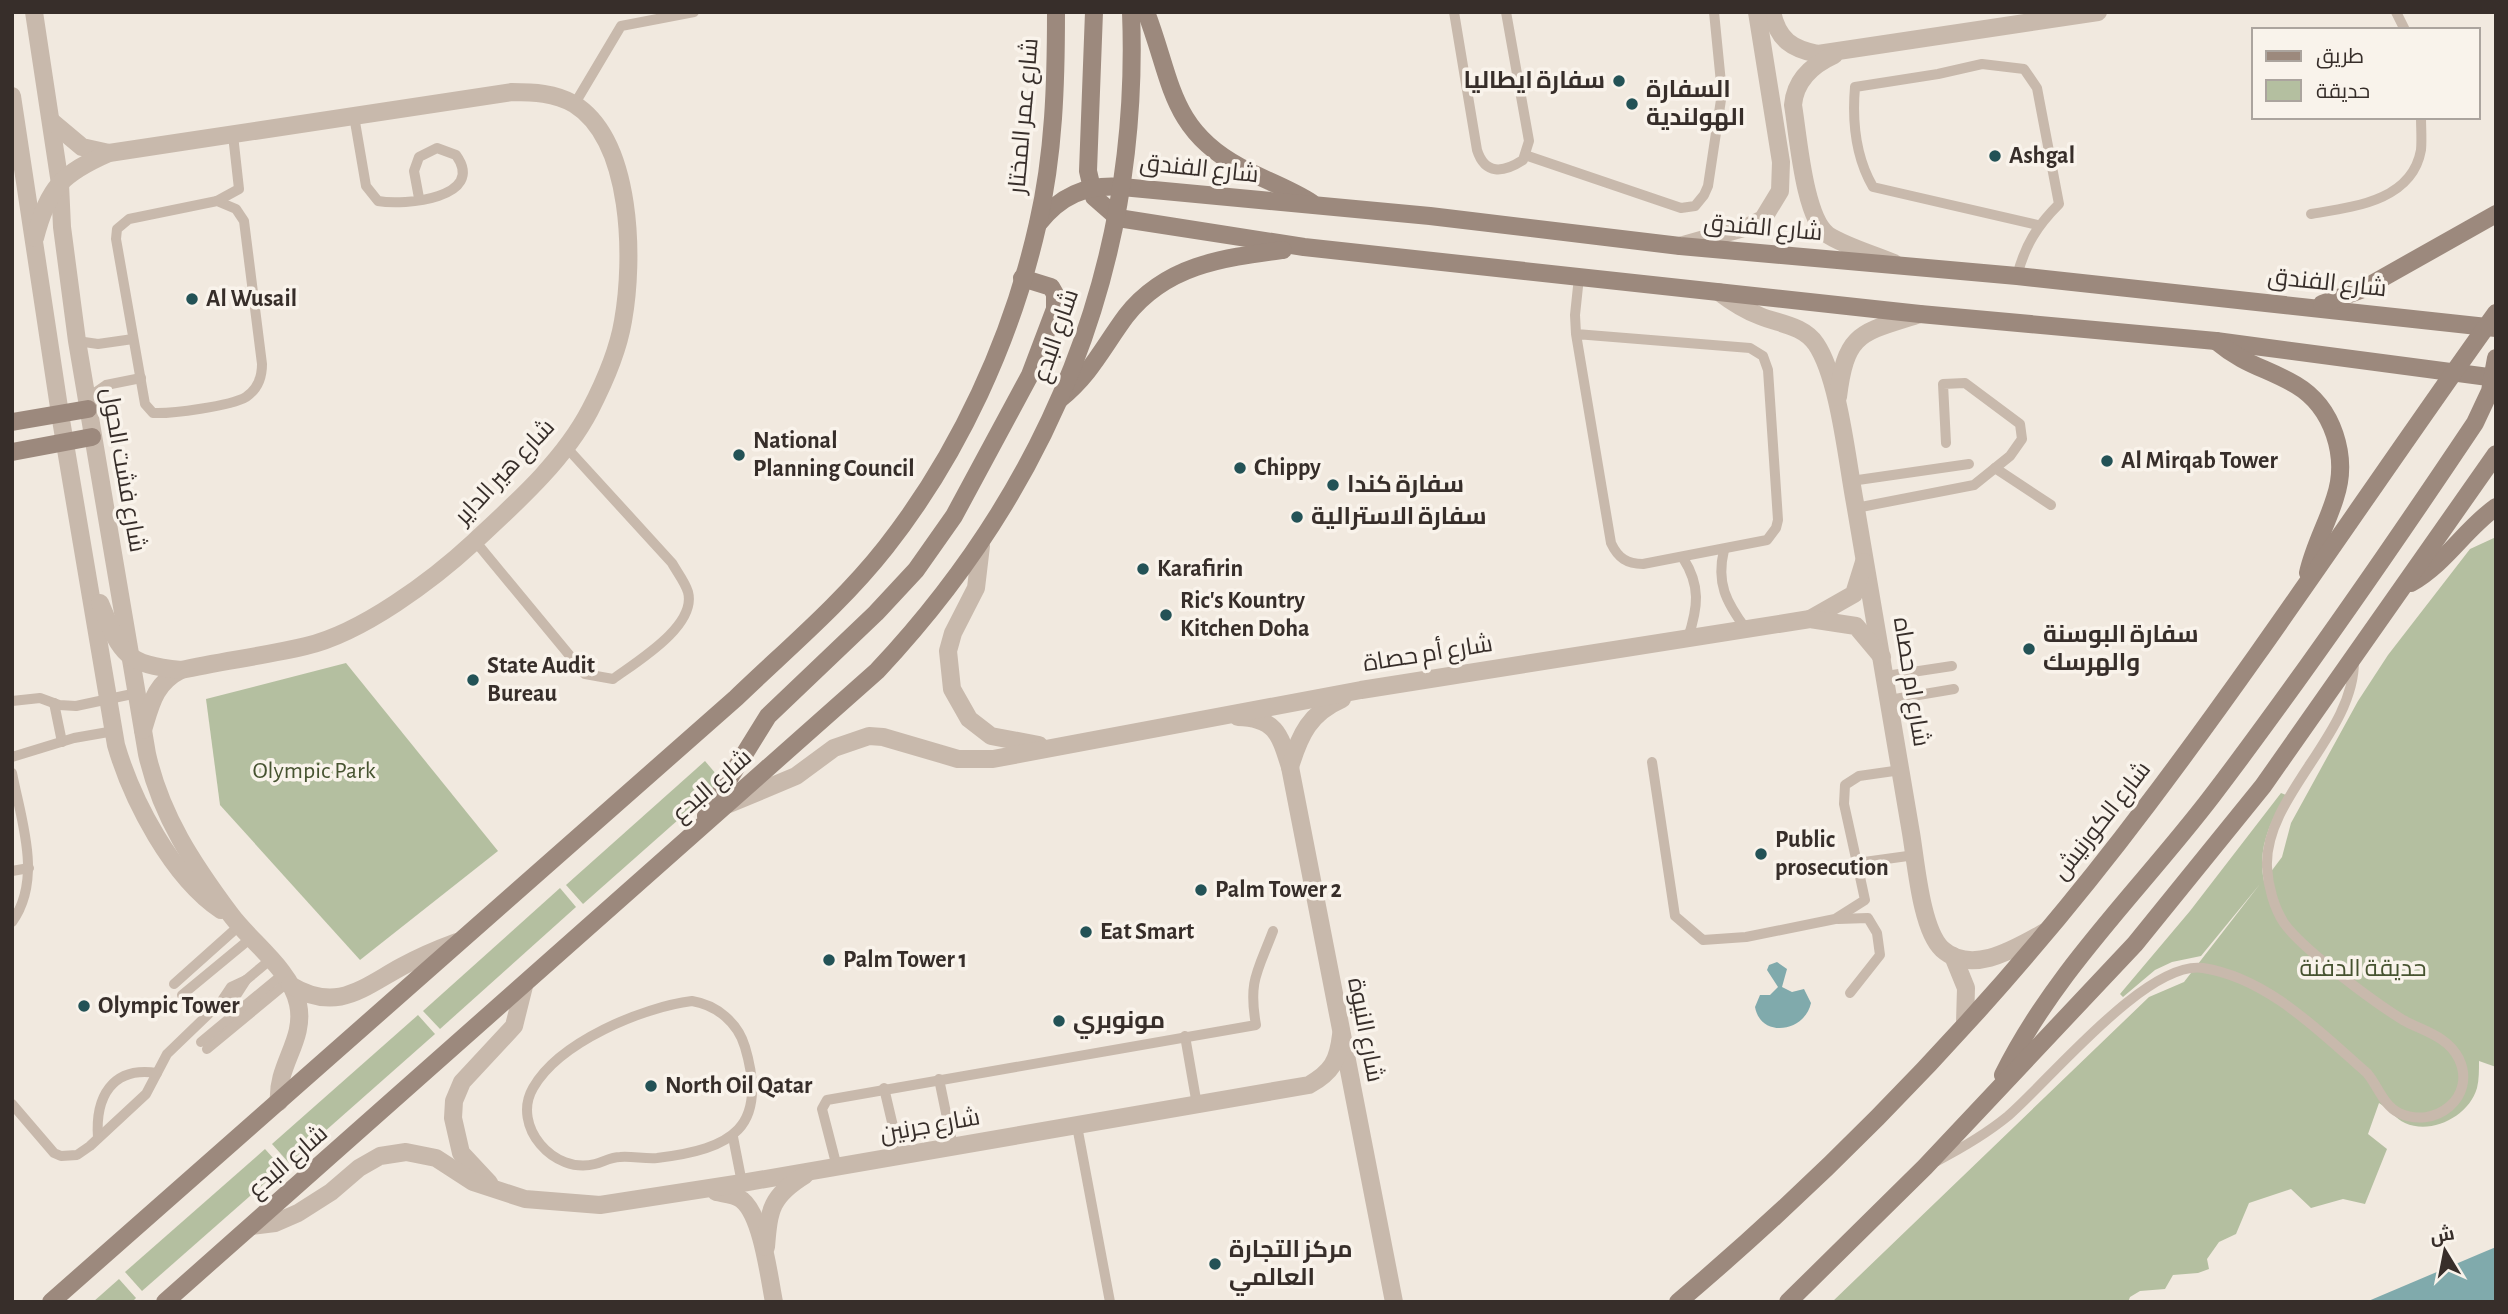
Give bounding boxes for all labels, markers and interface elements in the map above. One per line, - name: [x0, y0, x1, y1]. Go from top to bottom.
- legend: [2252, 28, 2480, 119]
- street label: شارع عمر المختار: [1004, 37, 1046, 197]
- text: طريق: [2316, 46, 2364, 69]
- place label: سفارة ايطاليا: [1463, 69, 1605, 94]
- marker: سفارة ايطاليا: [1611, 73, 1627, 89]
- place label: السفارة الهولندية: [1646, 78, 1745, 131]
- text: حديقة: [2316, 81, 2370, 102]
- marker: السفارة الهولندية: [1624, 96, 1640, 112]
- place label: Ashgal: [2009, 144, 2075, 168]
- marker: Ashgal: [1987, 148, 2003, 164]
- street label: شارع الفندق: [1138, 150, 1260, 190]
- street label: شارع الفندق: [1702, 210, 1824, 248]
- street label: شارع الفندق: [2266, 264, 2388, 304]
- street label: شارع البدع: [1028, 286, 1086, 387]
- place label: Al Wusail: [206, 287, 297, 311]
- marker: Al Wusail: [184, 291, 200, 307]
- street label: شارع فشت الحول: [94, 386, 150, 555]
- street label: شارع هير الداير: [449, 414, 562, 533]
- place label: National Planning Council: [753, 429, 915, 481]
- marker: National Planning Council: [731, 447, 747, 463]
- place label: Al Mirqab Tower: [2121, 449, 2278, 473]
- marker: Al Mirqab Tower: [2099, 453, 2115, 469]
- place label: Chippy: [1254, 456, 1321, 480]
- marker: Chippy: [1232, 460, 1248, 476]
- place label: سفارة كندا: [1347, 473, 1464, 498]
- marker: سفارة كندا: [1325, 477, 1341, 493]
- place label: سفارة الاسترالية: [1311, 505, 1487, 530]
- marker: سفارة الاسترالية: [1289, 509, 1305, 525]
- place label: Karafirin: [1157, 557, 1243, 581]
- marker: Karafirin: [1135, 561, 1151, 577]
- place label: Ric's Kountry Kitchen Doha: [1180, 589, 1310, 641]
- marker: Ric's Kountry Kitchen Doha: [1158, 607, 1174, 623]
- street label: شارع ام حصاه: [1886, 615, 1934, 749]
- place label: سفارة البوسنة والهرسك: [2043, 623, 2198, 676]
- street label: شارع أم حصاة: [1361, 627, 1495, 679]
- marker: سفارة البوسنة والهرسك: [2021, 641, 2037, 657]
- place label: State Audit Bureau: [487, 654, 595, 706]
- marker: State Audit Bureau: [465, 672, 481, 688]
- street label: شارع البدع: [667, 744, 758, 829]
- street label: شارع الكورنيش: [2048, 757, 2158, 887]
- park label: Olympic Park: [252, 759, 376, 783]
- place label: Public prosecution: [1775, 828, 1889, 880]
- marker: Public prosecution: [1753, 846, 1769, 862]
- place label: Palm Tower 2: [1215, 878, 1342, 902]
- marker: Palm Tower 2: [1193, 882, 1209, 898]
- place label: Eat Smart: [1100, 920, 1194, 944]
- marker: Eat Smart: [1078, 924, 1094, 940]
- place label: Palm Tower 1: [843, 948, 967, 972]
- marker: Palm Tower 1: [821, 952, 837, 968]
- park label: حديقة الدفنة: [2299, 957, 2427, 981]
- street label: شارع النيوة: [1340, 976, 1388, 1085]
- place label: Olympic Tower: [98, 994, 240, 1018]
- marker: Olympic Tower: [76, 998, 92, 1014]
- place label: مونوبري: [1073, 1009, 1165, 1039]
- marker: مونوبري: [1051, 1013, 1067, 1029]
- place label: North Oil Qatar: [665, 1074, 813, 1098]
- marker: North Oil Qatar: [643, 1078, 659, 1094]
- street label: شارع جرنين: [878, 1104, 982, 1150]
- street label: شارع البدع: [243, 1120, 334, 1205]
- north arrow: [2410, 1216, 2480, 1286]
- text: ش: [2428, 1223, 2456, 1248]
- place label: مركز التجارة العالمي: [1229, 1238, 1353, 1296]
- marker: مركز التجارة العالمي: [1207, 1256, 1223, 1272]

